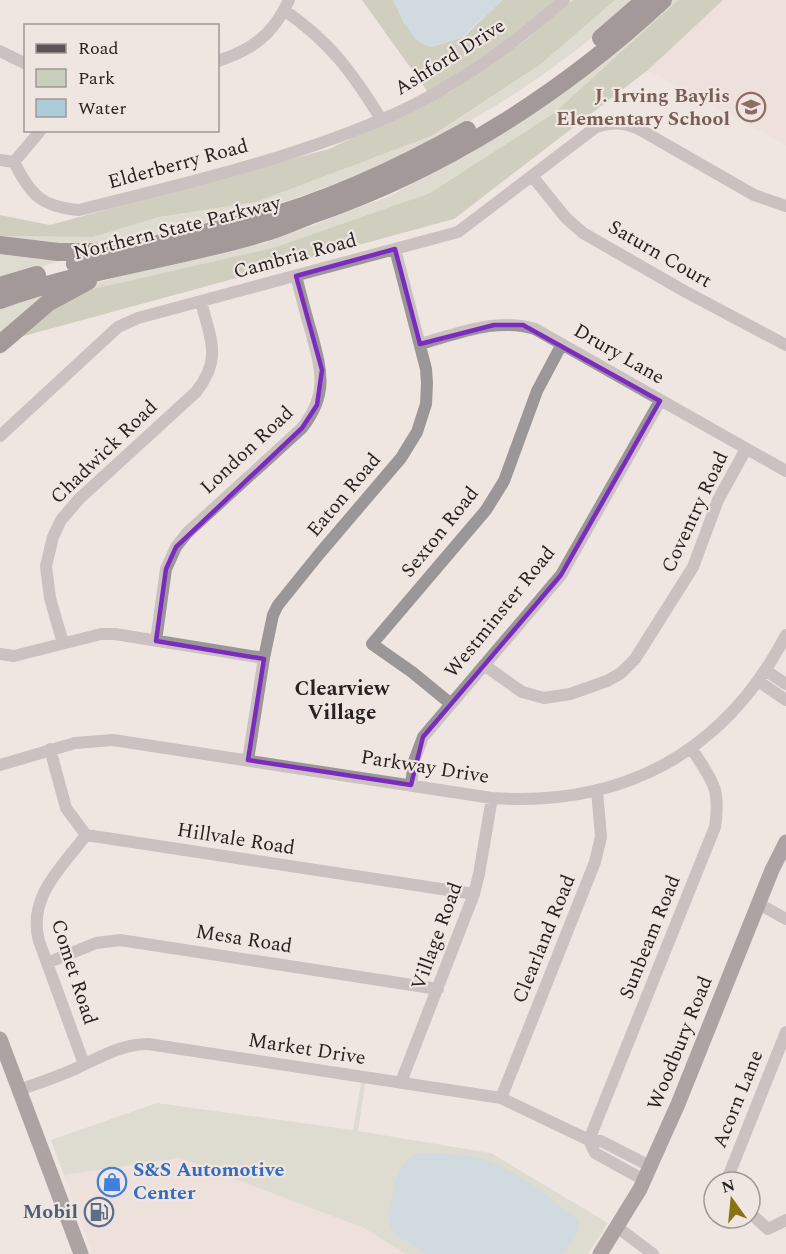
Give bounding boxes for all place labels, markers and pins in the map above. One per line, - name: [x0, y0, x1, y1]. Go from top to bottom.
- place label: J. Irving Baylis Elementary School: [556, 81, 730, 134]
- school or university icon: J. Irving Baylis Elementary School: [735, 91, 767, 123]
- place label: S&S Automotive Center: [133, 1155, 284, 1208]
- shop icon: S&S Automotive Center: [96, 1166, 128, 1198]
- fuel station icon: Mobil: [83, 1196, 115, 1228]
- place label: Mobil: [22, 1197, 78, 1227]

